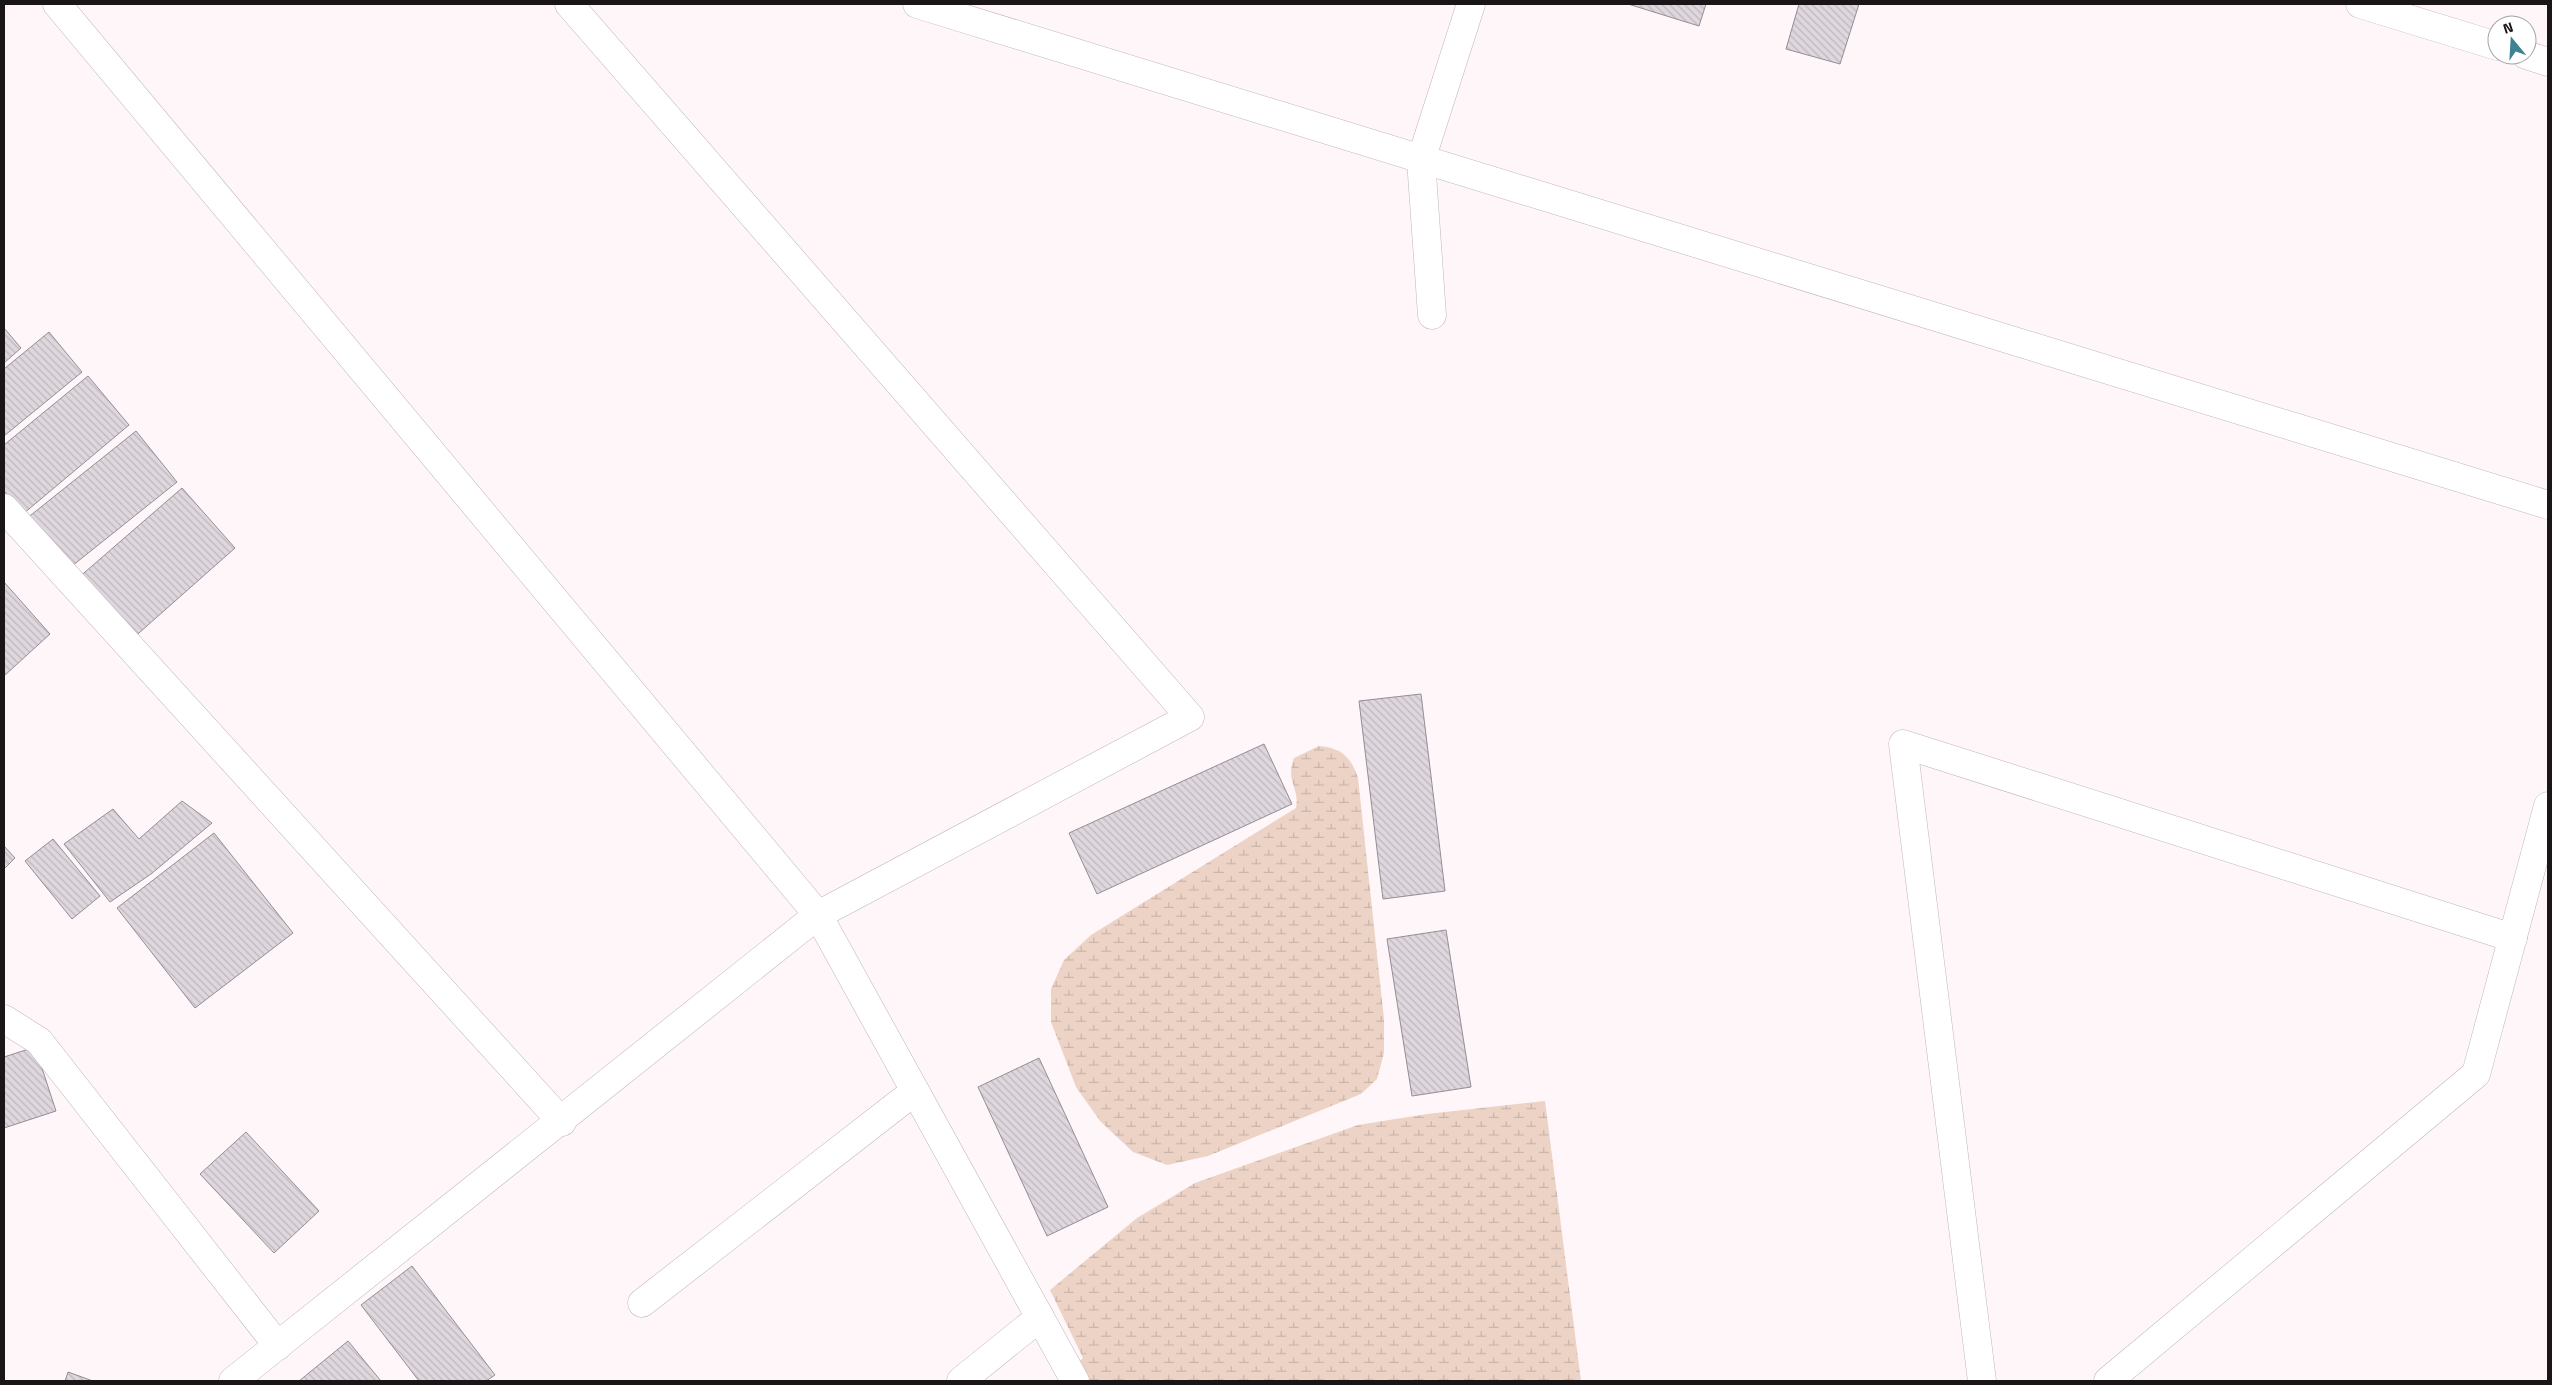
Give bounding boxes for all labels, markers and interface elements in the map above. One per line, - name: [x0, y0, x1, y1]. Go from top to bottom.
- north arrow: [2487, 15, 2537, 65]
- text: N: [2500, 16, 2516, 39]

